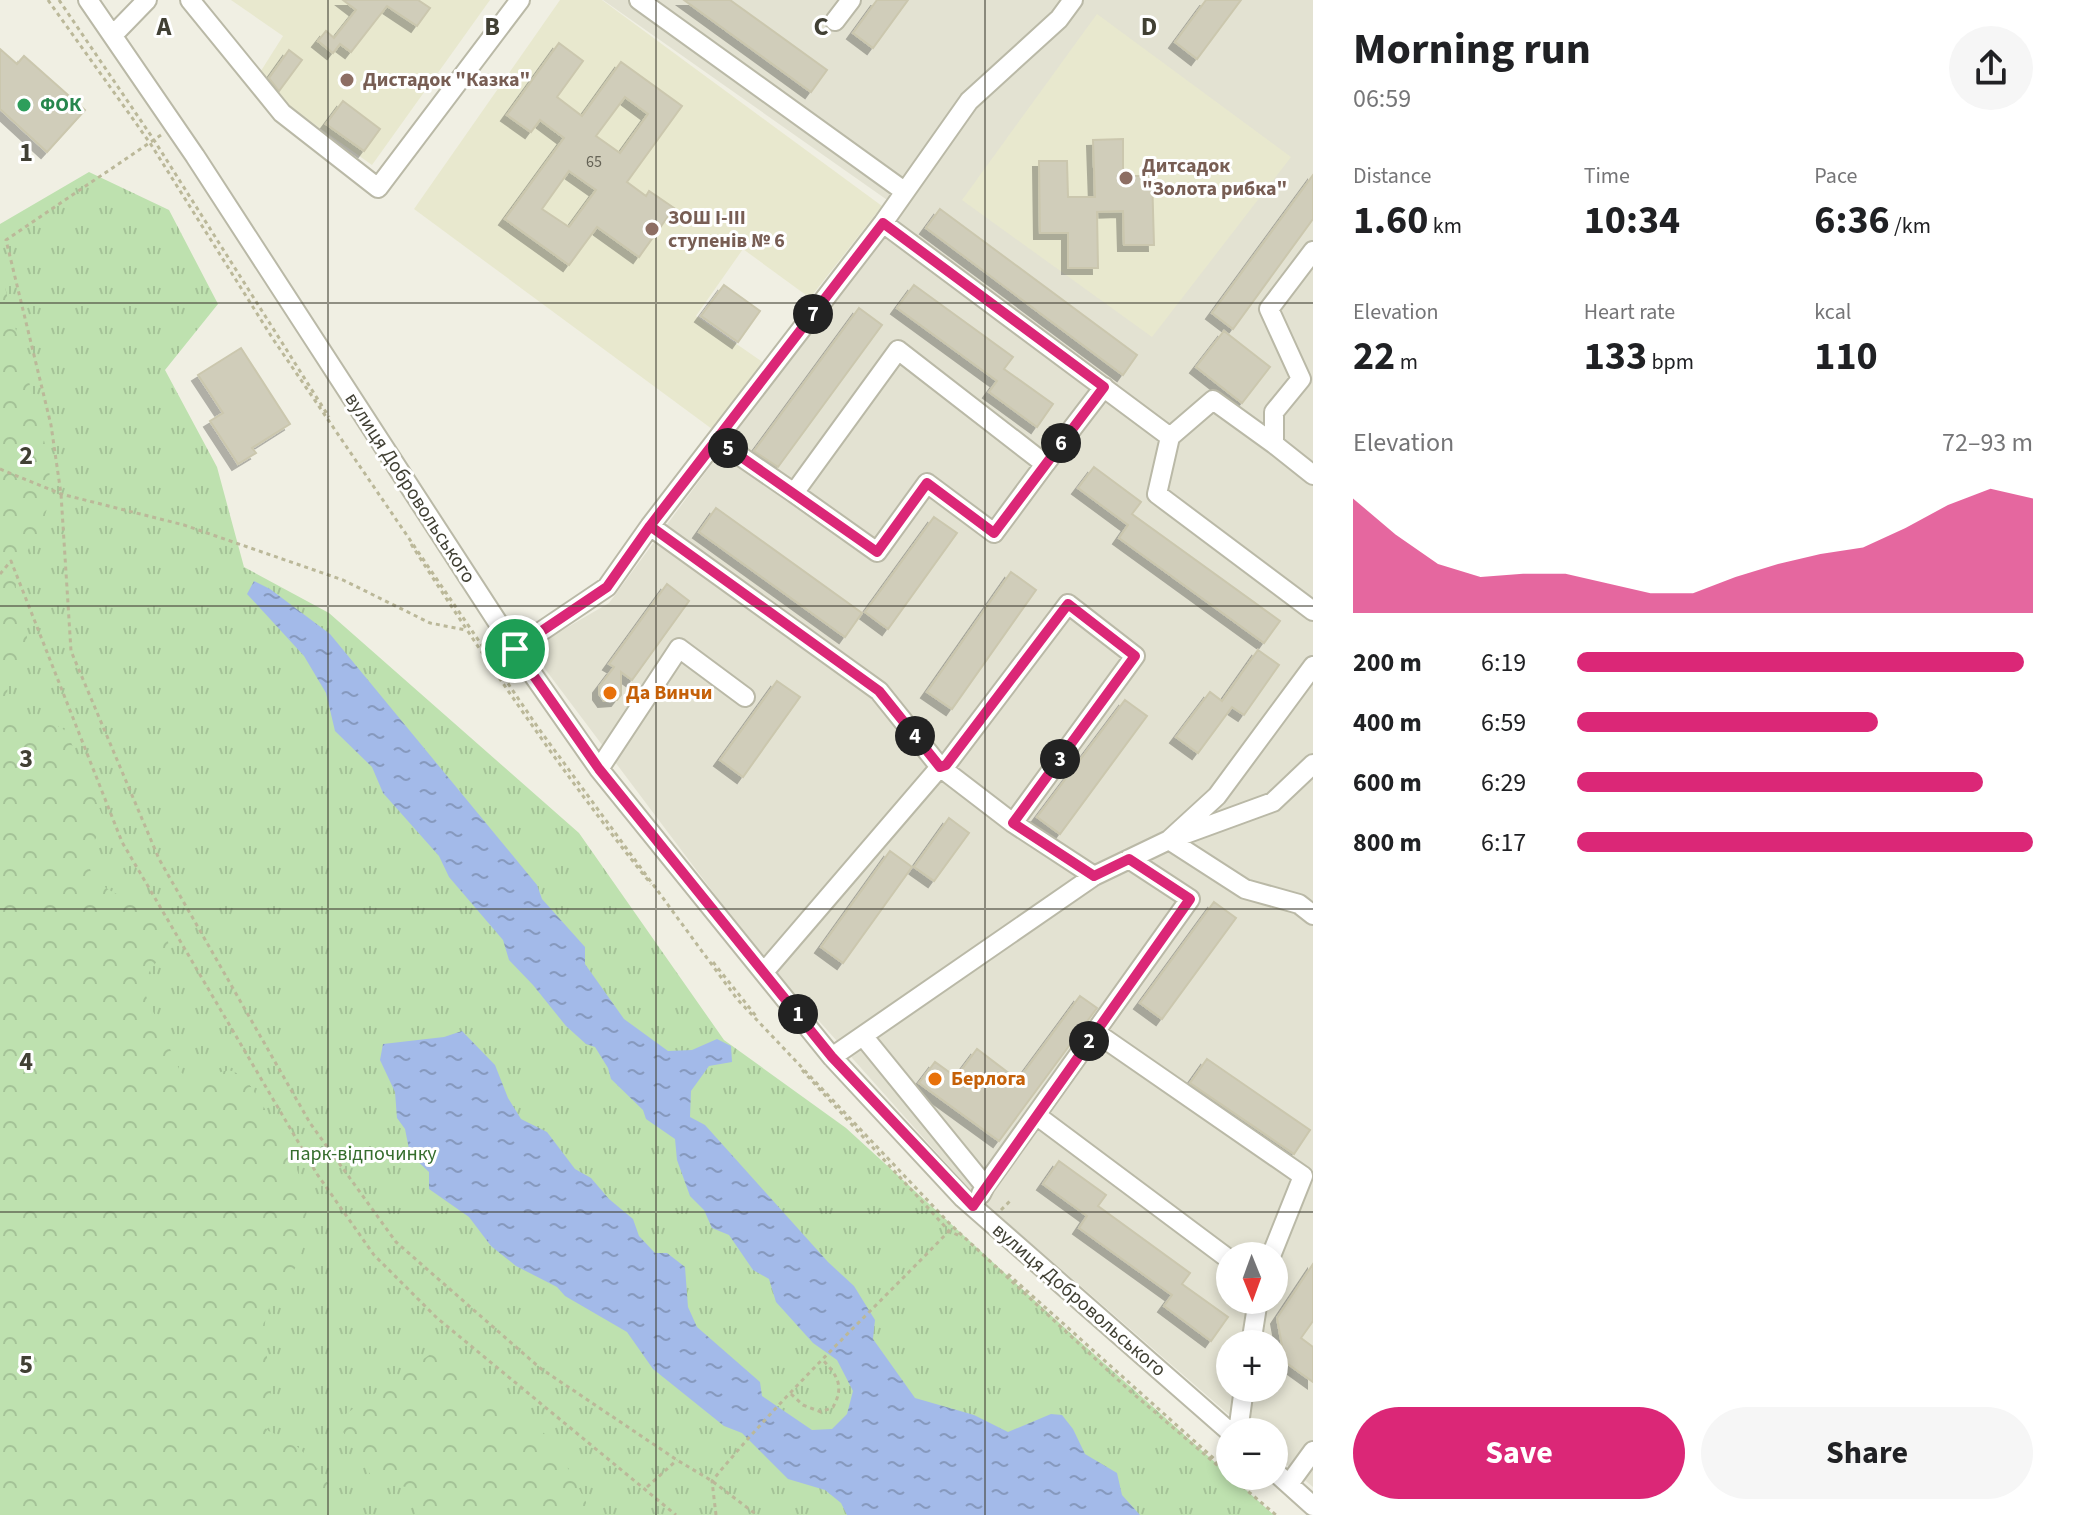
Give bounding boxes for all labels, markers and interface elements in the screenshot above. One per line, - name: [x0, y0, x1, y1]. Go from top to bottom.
- text: A: [156, 8, 173, 45]
- text: B: [484, 8, 500, 45]
- text: C: [813, 8, 829, 45]
- text: D: [1141, 8, 1157, 45]
- text: Morning run: [1353, 18, 1591, 81]
- button: share: [1949, 26, 2033, 110]
- place label: Дистадок "Казка": [363, 66, 530, 94]
- marker: Дистадок "Казка": [338, 71, 356, 89]
- text: 06:59: [1353, 80, 1411, 117]
- place label: ФОК: [40, 91, 82, 119]
- marker: ФОК: [15, 96, 33, 114]
- text: 1: [19, 134, 33, 171]
- house number: 65: [586, 151, 602, 173]
- place label: Дитсадок "Золота рибка": [1142, 152, 1287, 203]
- text: Distance: [1353, 160, 1431, 192]
- text: Time: [1584, 160, 1630, 192]
- text: Pace: [1814, 160, 1857, 192]
- marker: Дитсадок "Золота рибка": [1117, 169, 1135, 187]
- text: 1.60: [1353, 192, 1428, 249]
- text: 10:34: [1584, 192, 1680, 249]
- text: 6:36: [1814, 192, 1890, 249]
- place label: ЗОШ І-ІІІ ступенів № 6: [668, 204, 785, 255]
- text: km: [1428, 210, 1462, 242]
- text: /km: [1890, 210, 1931, 242]
- marker: ЗОШ І-ІІІ ступенів № 6: [643, 220, 661, 238]
- pin: 7: [793, 294, 833, 334]
- text: Elevation: [1353, 296, 1439, 328]
- text: Heart rate: [1584, 296, 1675, 328]
- text: kcal: [1814, 296, 1851, 328]
- text: 7: [807, 298, 819, 330]
- text: 22: [1353, 328, 1395, 385]
- text: 133: [1584, 328, 1647, 385]
- text: 110: [1814, 328, 1878, 385]
- text: m: [1395, 346, 1418, 378]
- text: bpm: [1647, 346, 1694, 378]
- street label: вулиця Добровольського: [338, 387, 482, 589]
- pin: 6: [1041, 423, 1081, 463]
- text: Elevation: [1353, 424, 1454, 461]
- text: 72–93 m: [1942, 424, 2033, 461]
- text: 6: [1055, 427, 1067, 459]
- pin: 5: [708, 428, 748, 468]
- text: 5: [722, 432, 734, 464]
- text: 2: [19, 437, 33, 474]
- pin: [481, 615, 549, 683]
- icon: arrive: [493, 627, 537, 671]
- text: 200 m: [1353, 644, 1422, 681]
- text: 6:19: [1481, 644, 1526, 681]
- place label: Да Винчи: [626, 679, 712, 707]
- marker: Да Винчи: [601, 684, 619, 702]
- text: 400 m: [1353, 704, 1422, 741]
- text: 6:59: [1481, 704, 1526, 741]
- pin: 4: [895, 716, 935, 756]
- text: 4: [909, 720, 921, 752]
- pin: 3: [1040, 739, 1080, 779]
- text: 3: [19, 740, 33, 777]
- text: 3: [1054, 743, 1066, 775]
- text: 600 m: [1353, 764, 1422, 801]
- text: 6:29: [1481, 764, 1526, 801]
- text: 800 m: [1353, 824, 1422, 861]
- text: 6:17: [1481, 824, 1526, 861]
- pin: 1: [778, 994, 818, 1034]
- text: 1: [792, 998, 804, 1030]
- pin: 2: [1069, 1021, 1109, 1061]
- text: 2: [1083, 1025, 1095, 1057]
- text: 4: [19, 1043, 33, 1080]
- place label: Берлога: [951, 1065, 1026, 1093]
- marker: Берлога: [926, 1070, 944, 1088]
- park label: парк-відпочинку: [289, 1140, 437, 1168]
- street label: вулиця Добровольського: [986, 1217, 1172, 1383]
- north arrow: [1216, 1242, 1288, 1314]
- map controls: [1216, 1242, 1288, 1490]
- button: +: [1216, 1330, 1288, 1402]
- text: 5: [19, 1346, 33, 1383]
- button: Save: [1353, 1407, 1685, 1499]
- button: Share: [1701, 1407, 2033, 1499]
- button: −: [1216, 1418, 1288, 1490]

